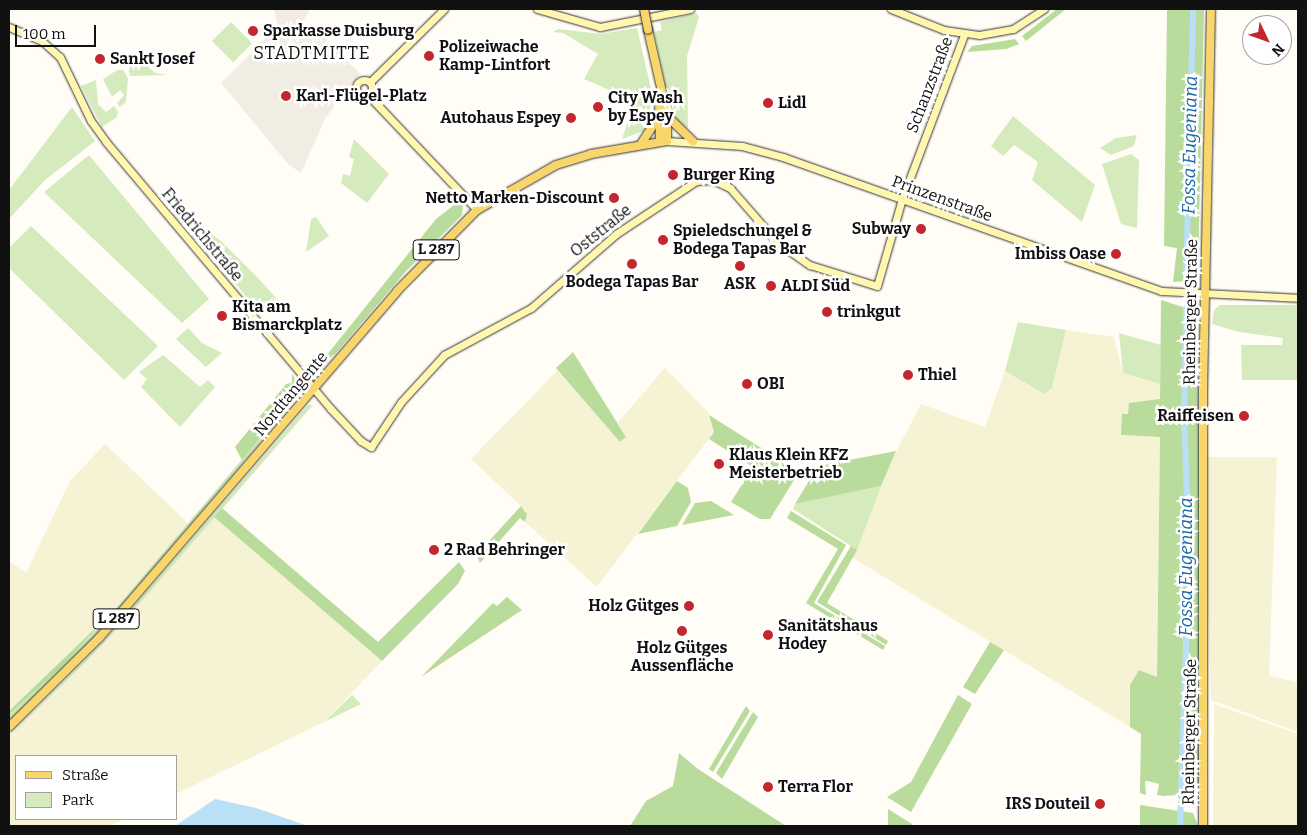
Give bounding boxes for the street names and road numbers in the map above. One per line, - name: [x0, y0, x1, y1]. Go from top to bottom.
- street label: Schanzstraße: [903, 34, 957, 136]
- street label: Prinzenstraße: [889, 172, 995, 226]
- street label: Friedrichstraße: [157, 184, 247, 286]
- street label: Oststraße: [567, 201, 635, 261]
- road number: L 287: [412, 238, 460, 262]
- street label: Rheinberger Straße: [1180, 239, 1202, 385]
- street label: Nordtangente: [250, 348, 332, 440]
- road number: L 287: [92, 606, 140, 632]
- street label: Rheinberger Straße: [1179, 659, 1201, 805]

